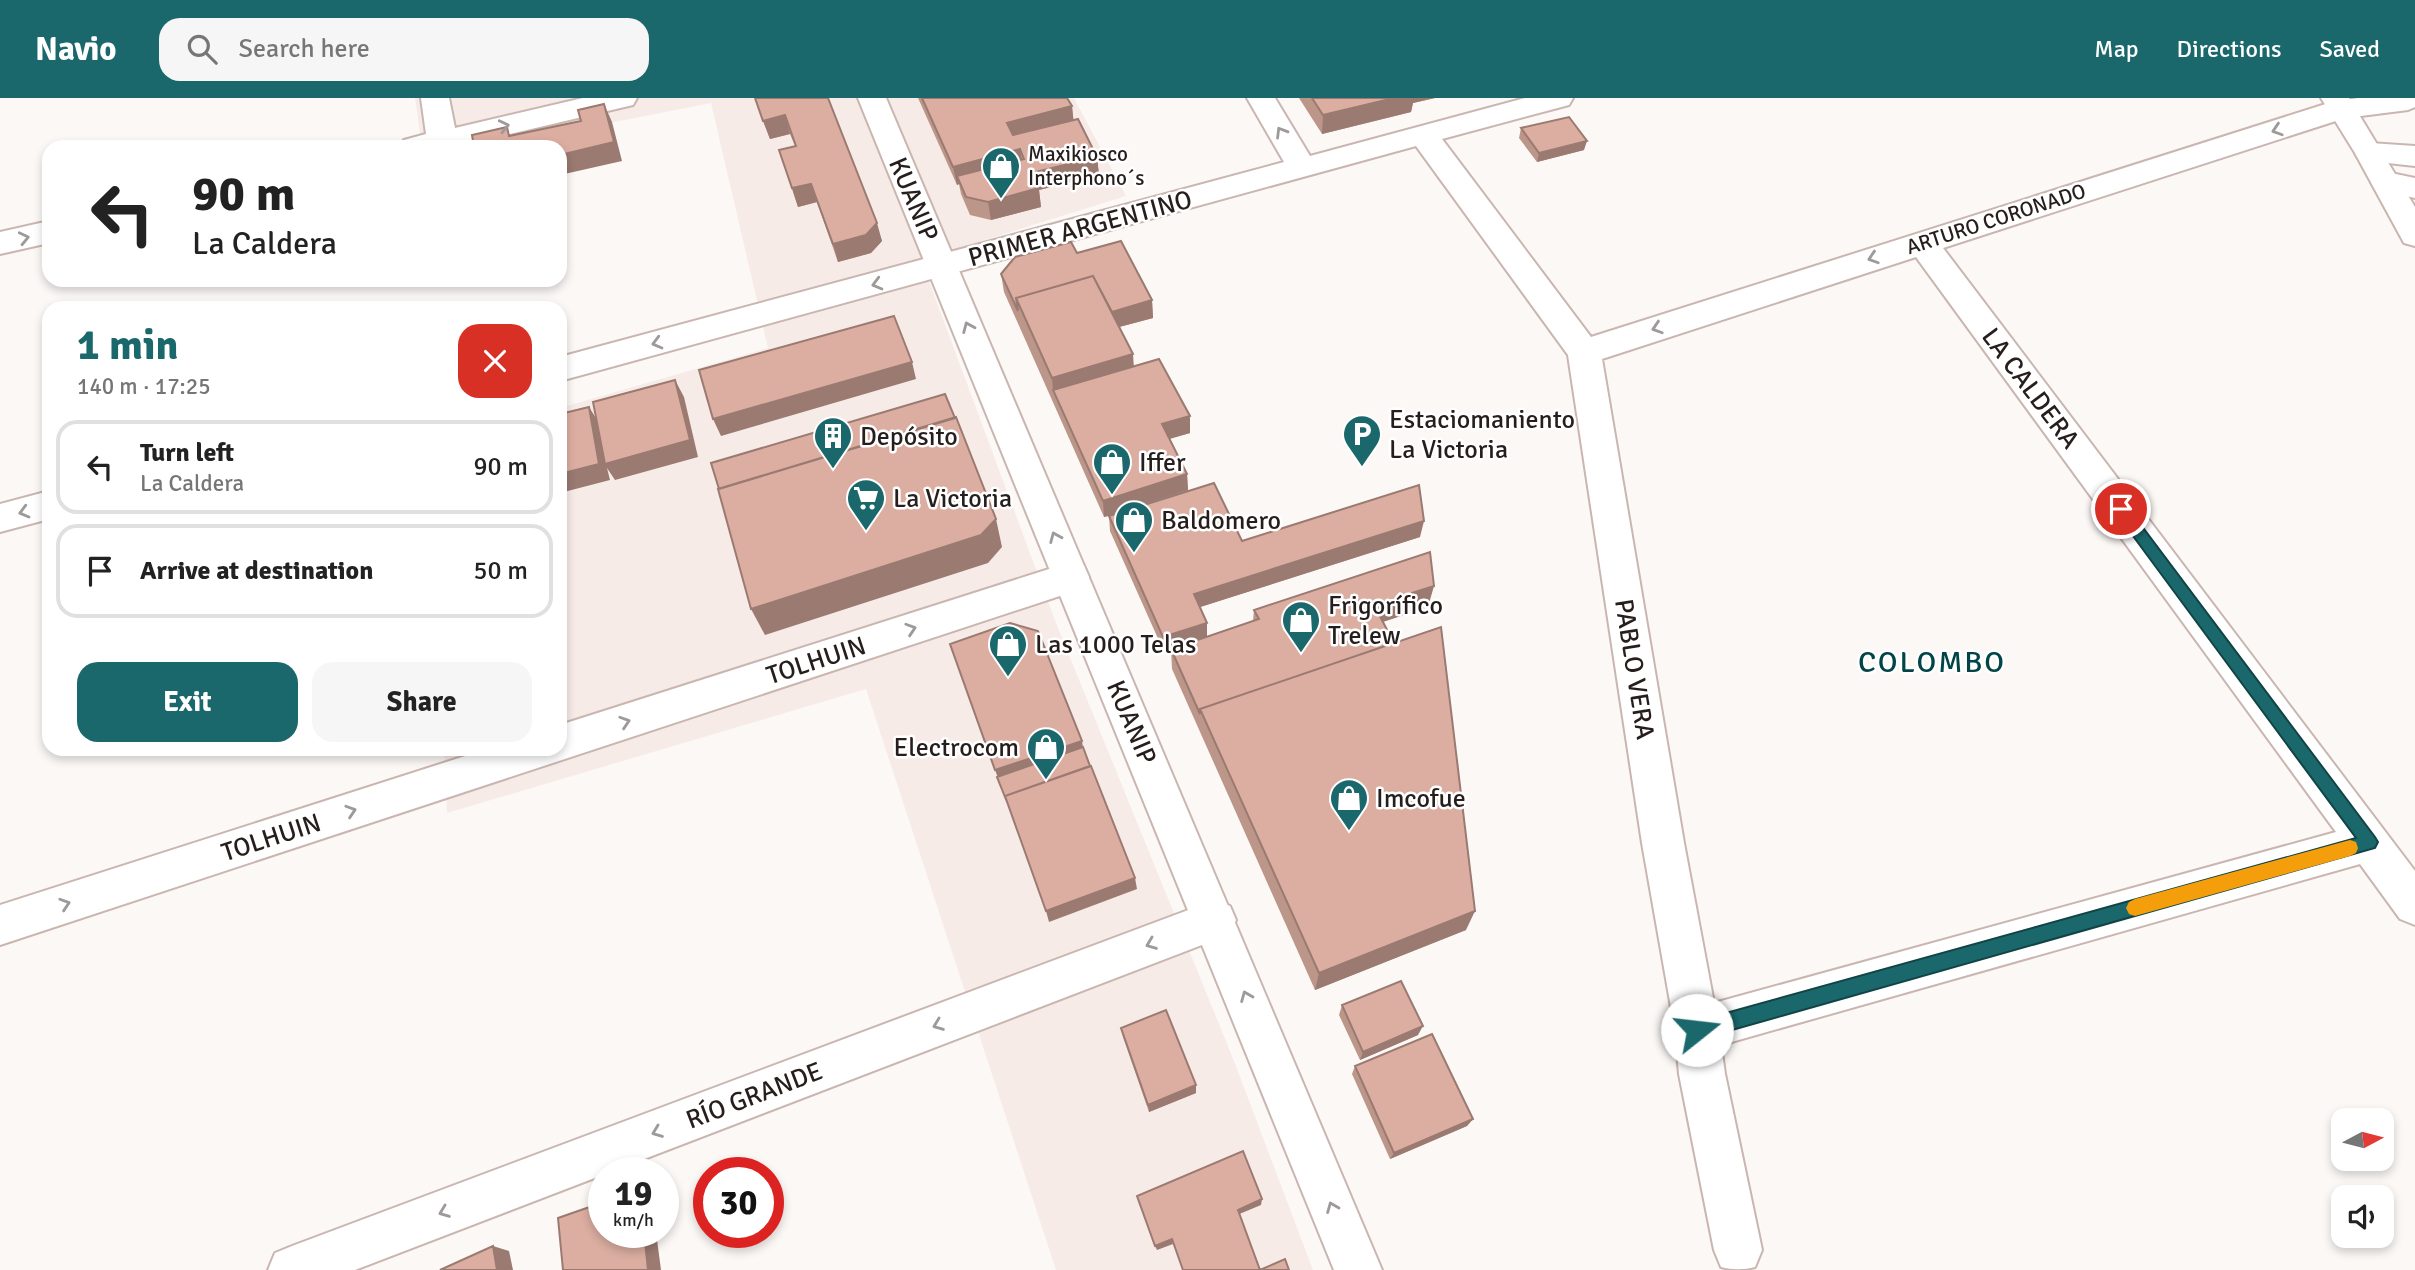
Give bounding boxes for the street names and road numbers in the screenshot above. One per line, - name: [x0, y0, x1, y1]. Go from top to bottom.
- street label: KUANIP: [881, 153, 945, 246]
- street label: ARTURO CORONADO: [1903, 178, 2089, 260]
- street label: PRIMER ARGENTINO: [965, 184, 1196, 274]
- street label: LA CALDERA: [1974, 322, 2086, 455]
- street label: PABLO VERA: [1607, 597, 1661, 742]
- street label: TOLHUIN: [763, 630, 870, 692]
- street label: KUANIP: [1099, 676, 1163, 769]
- street label: TOLHUIN: [218, 807, 325, 869]
- street label: RÍO GRANDE: [682, 1055, 827, 1137]

